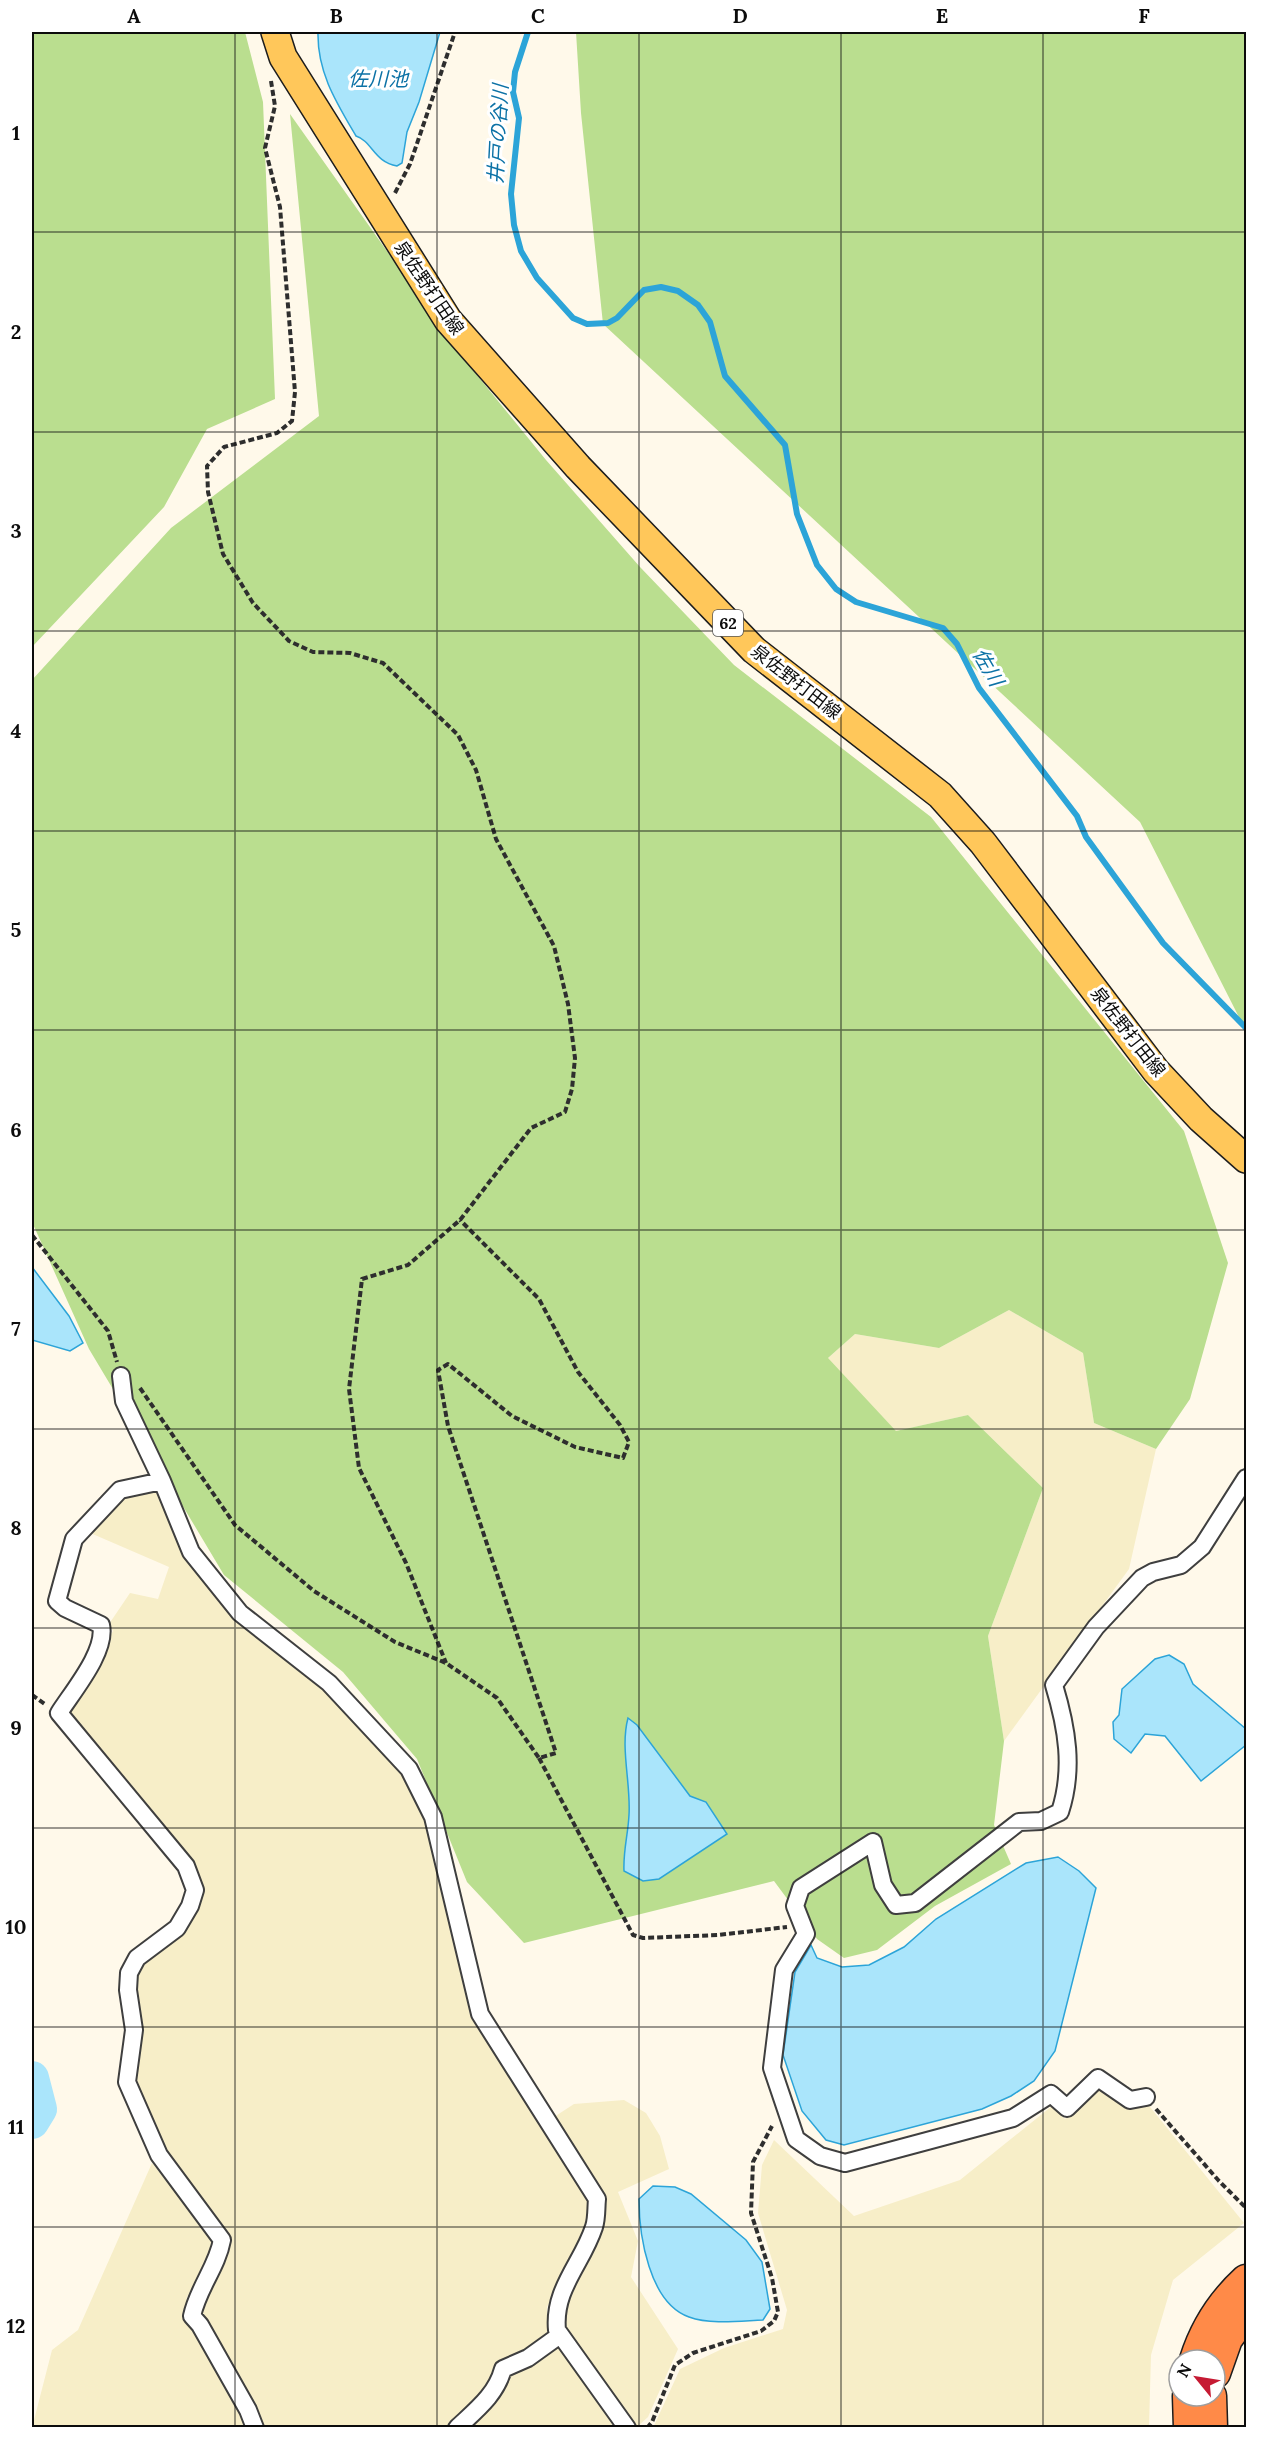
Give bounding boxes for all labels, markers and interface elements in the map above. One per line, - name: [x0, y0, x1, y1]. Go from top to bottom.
- text: A: [127, 3, 141, 28]
- text: B: [329, 3, 343, 28]
- text: C: [531, 3, 545, 28]
- text: D: [732, 3, 748, 28]
- text: E: [936, 3, 948, 28]
- text: F: [1138, 3, 1150, 28]
- water label: 佐川池: [348, 66, 410, 91]
- water label: 井戸の谷川: [482, 81, 513, 185]
- text: 1: [12, 120, 20, 145]
- street label: 泉佐野打田線: [390, 237, 469, 339]
- text: 2: [11, 319, 21, 344]
- text: 3: [10, 518, 22, 543]
- road number: 62: [713, 610, 743, 636]
- street label: 泉佐野打田線: [747, 639, 846, 724]
- water label: 佐川: [968, 643, 1010, 692]
- text: 4: [11, 718, 22, 743]
- text: 5: [11, 917, 22, 942]
- street label: 泉佐野打田線: [1086, 982, 1171, 1081]
- text: 6: [10, 1117, 22, 1142]
- text: 7: [11, 1316, 21, 1341]
- text: 8: [10, 1515, 22, 1540]
- text: 9: [10, 1715, 22, 1740]
- text: 10: [6, 1914, 26, 1939]
- text: 11: [8, 2114, 24, 2139]
- text: 12: [7, 2313, 25, 2338]
- north arrow: [1167, 2348, 1227, 2408]
- text: N: [1172, 2360, 1196, 2381]

